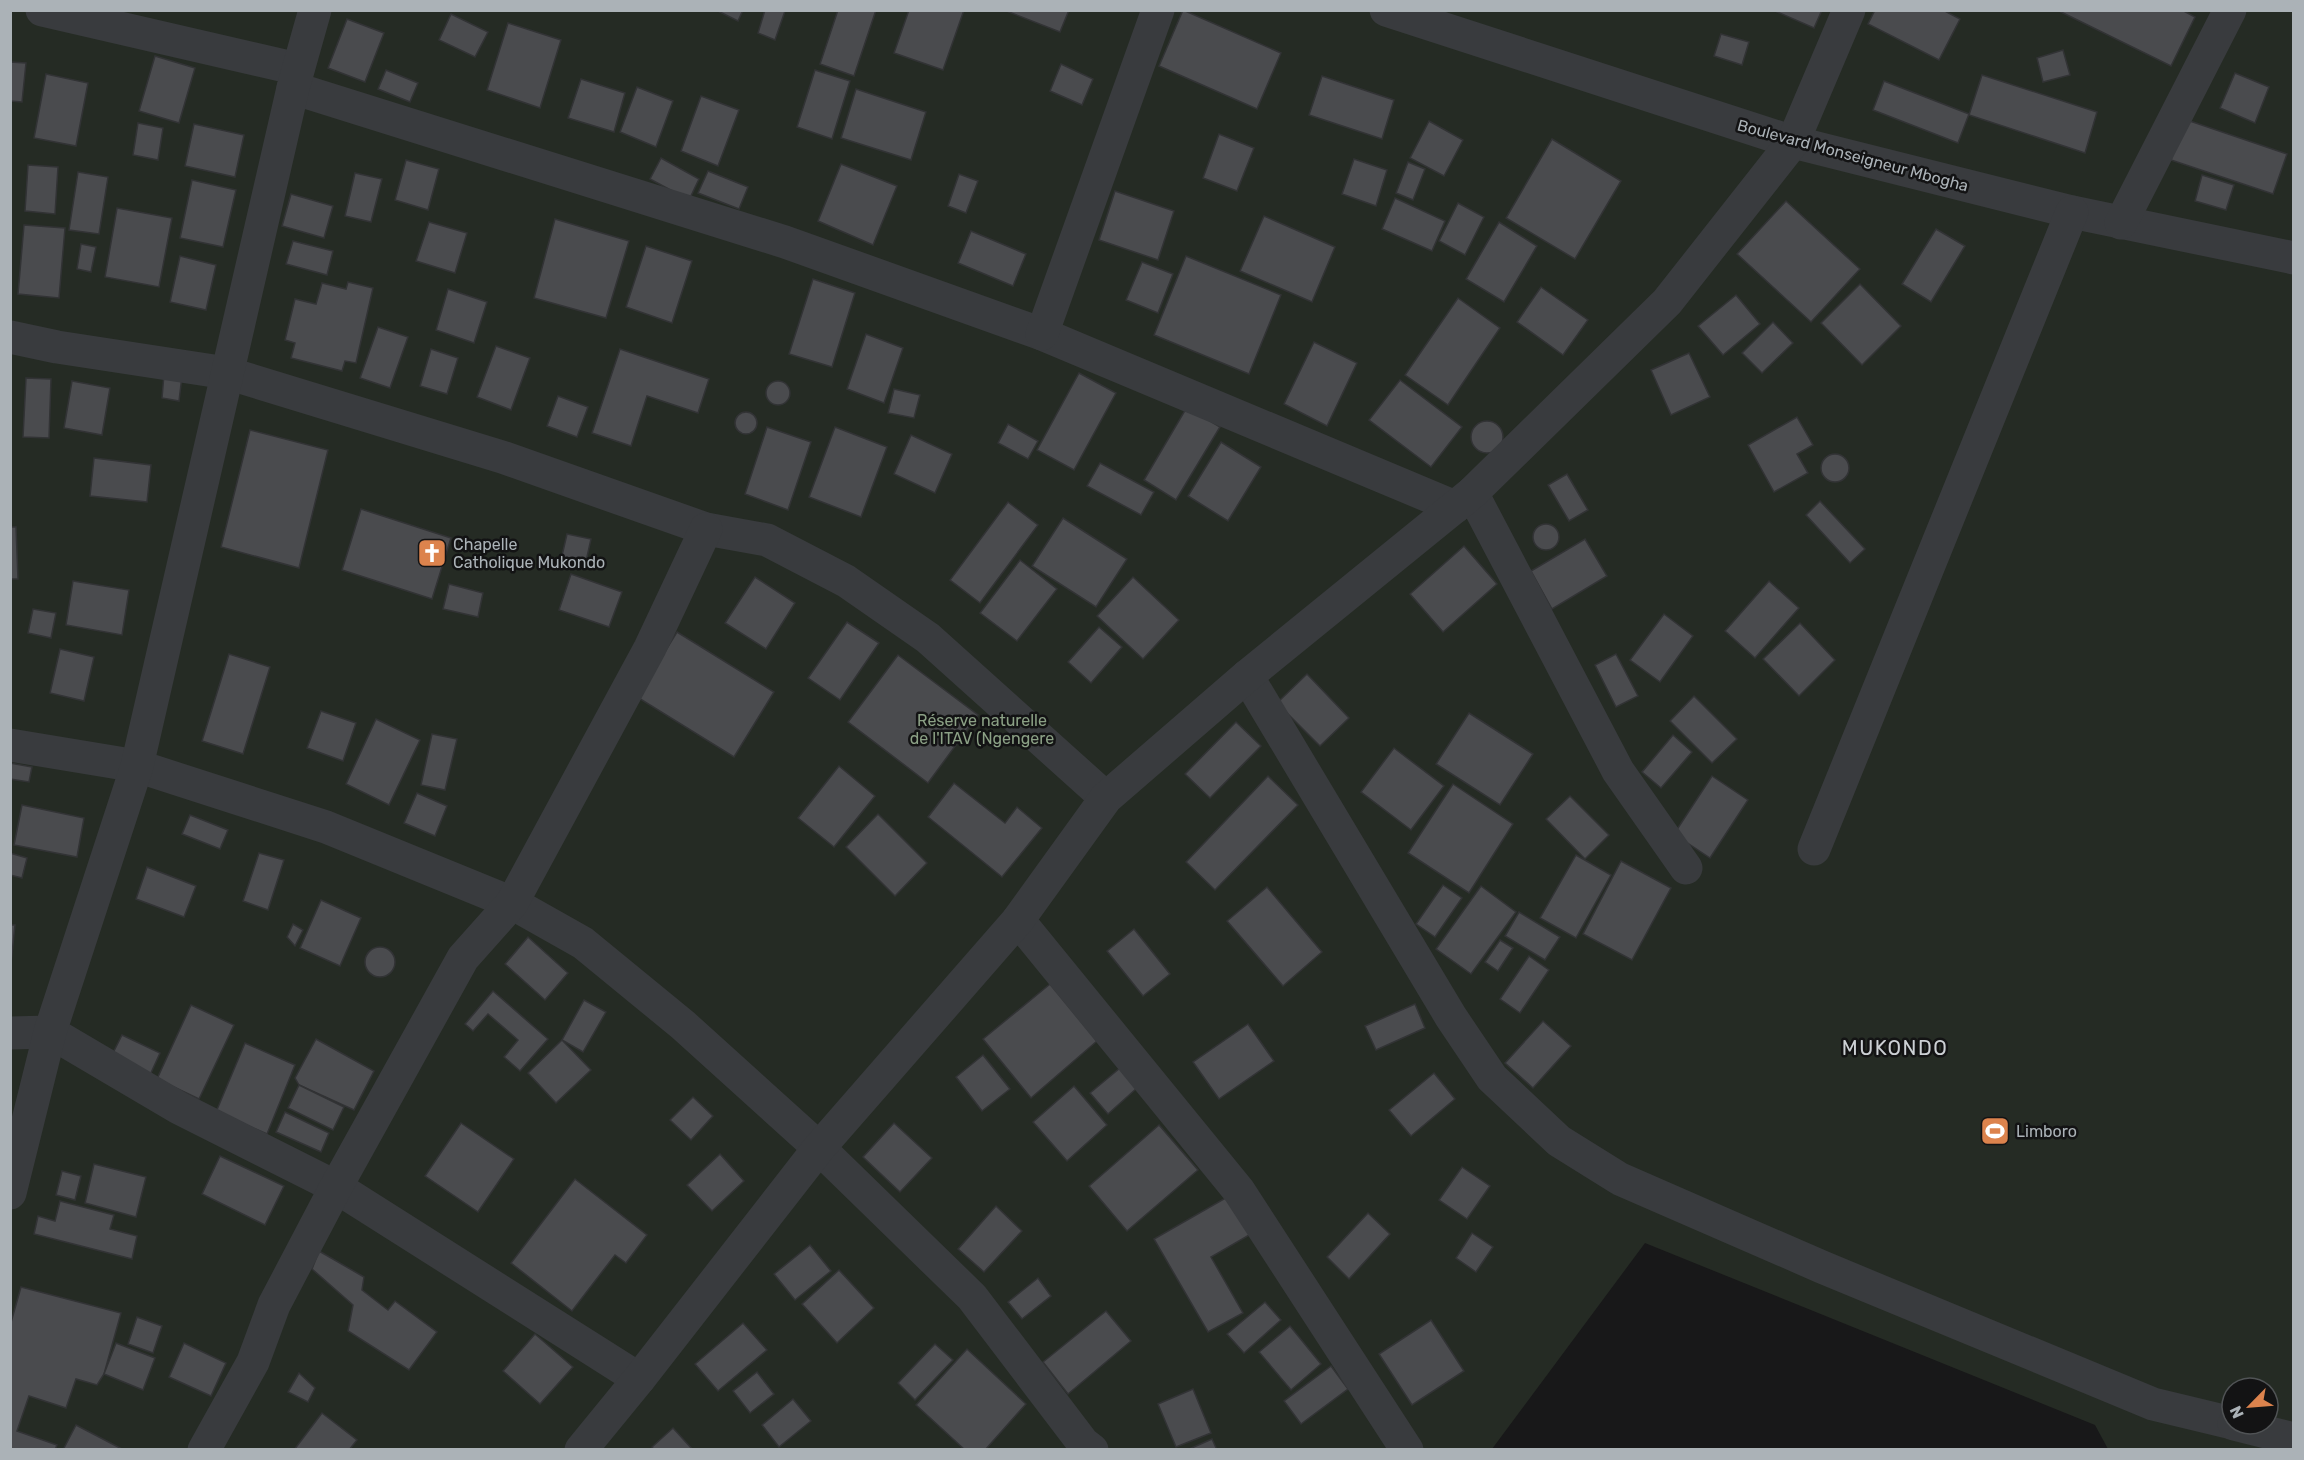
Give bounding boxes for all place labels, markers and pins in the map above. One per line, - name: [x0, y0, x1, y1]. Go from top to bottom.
- place label: Chapelle Catholique Mukondo: [453, 535, 605, 572]
- church icon: Chapelle Catholique Mukondo: [416, 537, 448, 569]
- sports icon: Limboro: [1979, 1115, 2011, 1147]
- place label: Limboro: [2016, 1122, 2077, 1141]

